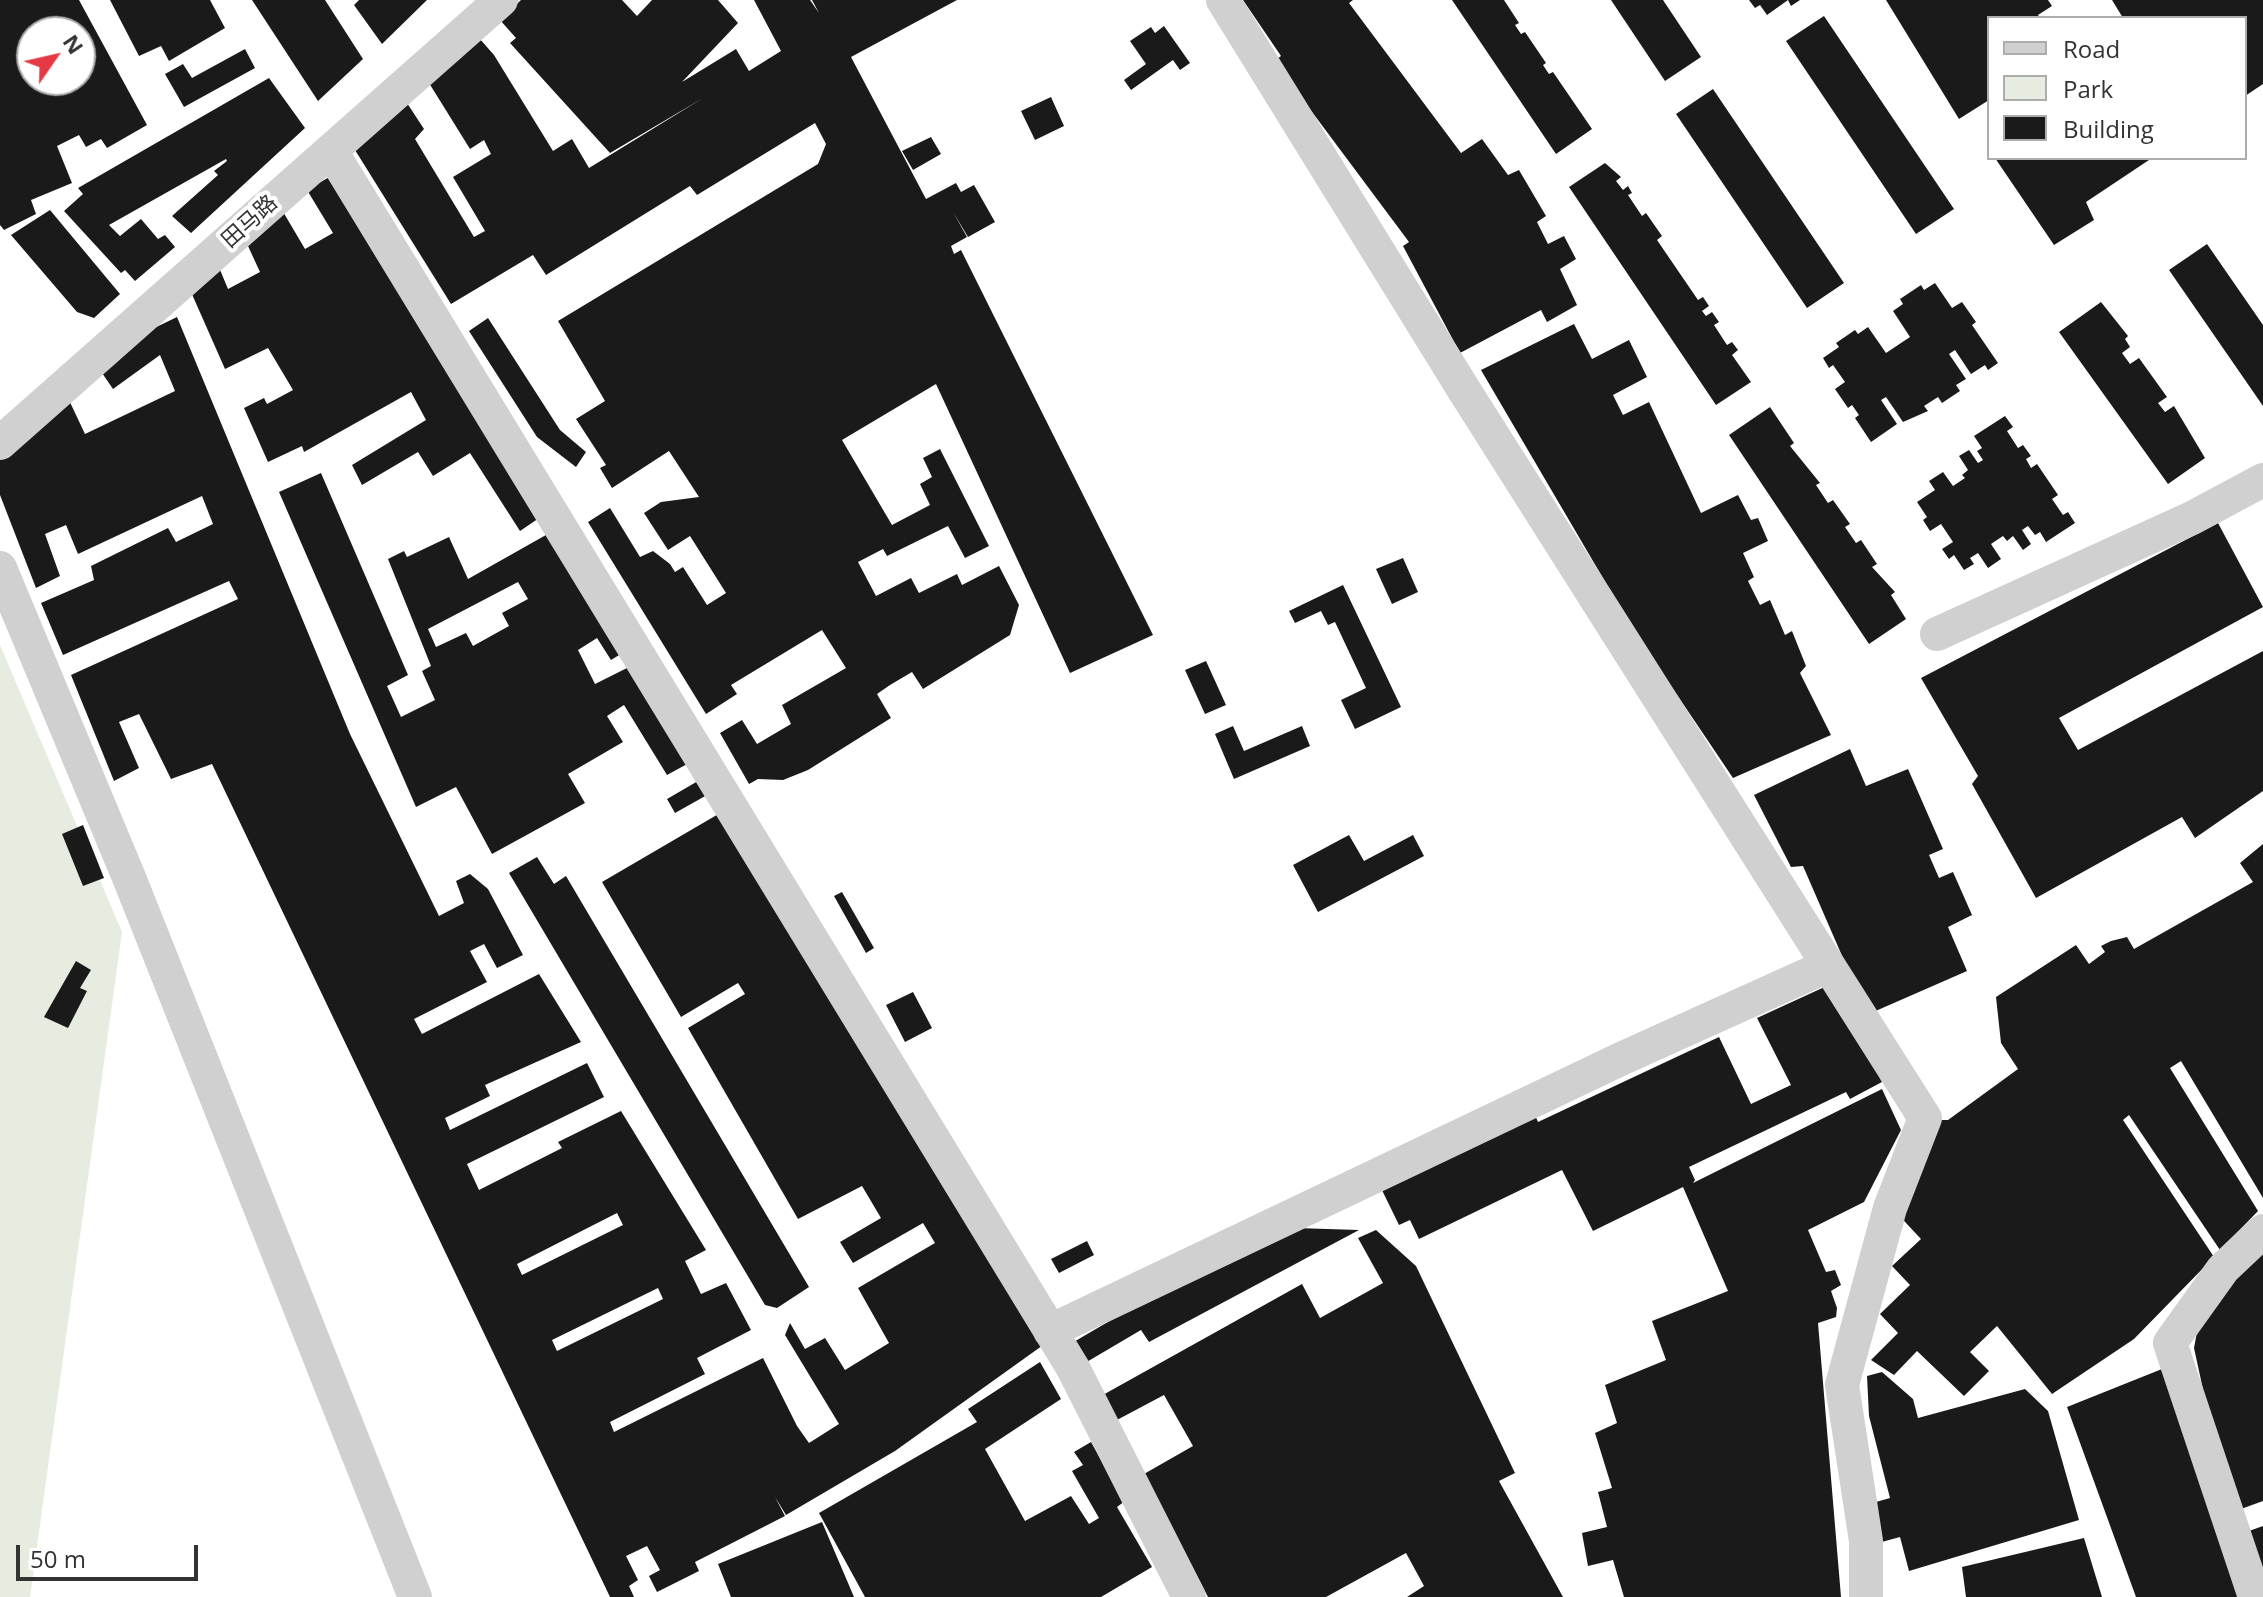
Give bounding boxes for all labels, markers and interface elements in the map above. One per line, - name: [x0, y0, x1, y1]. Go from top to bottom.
- north arrow: [16, 16, 96, 96]
- legend: [1987, 16, 2247, 160]
- text: N: [57, 28, 92, 59]
- text: Road: [2063, 32, 2120, 65]
- text: Park: [2063, 72, 2113, 105]
- text: Building: [2063, 112, 2154, 145]
- street label: 田马路: [217, 190, 283, 254]
- scale bar: [20, 1529, 202, 1579]
- text: 50 m: [30, 1542, 86, 1575]

